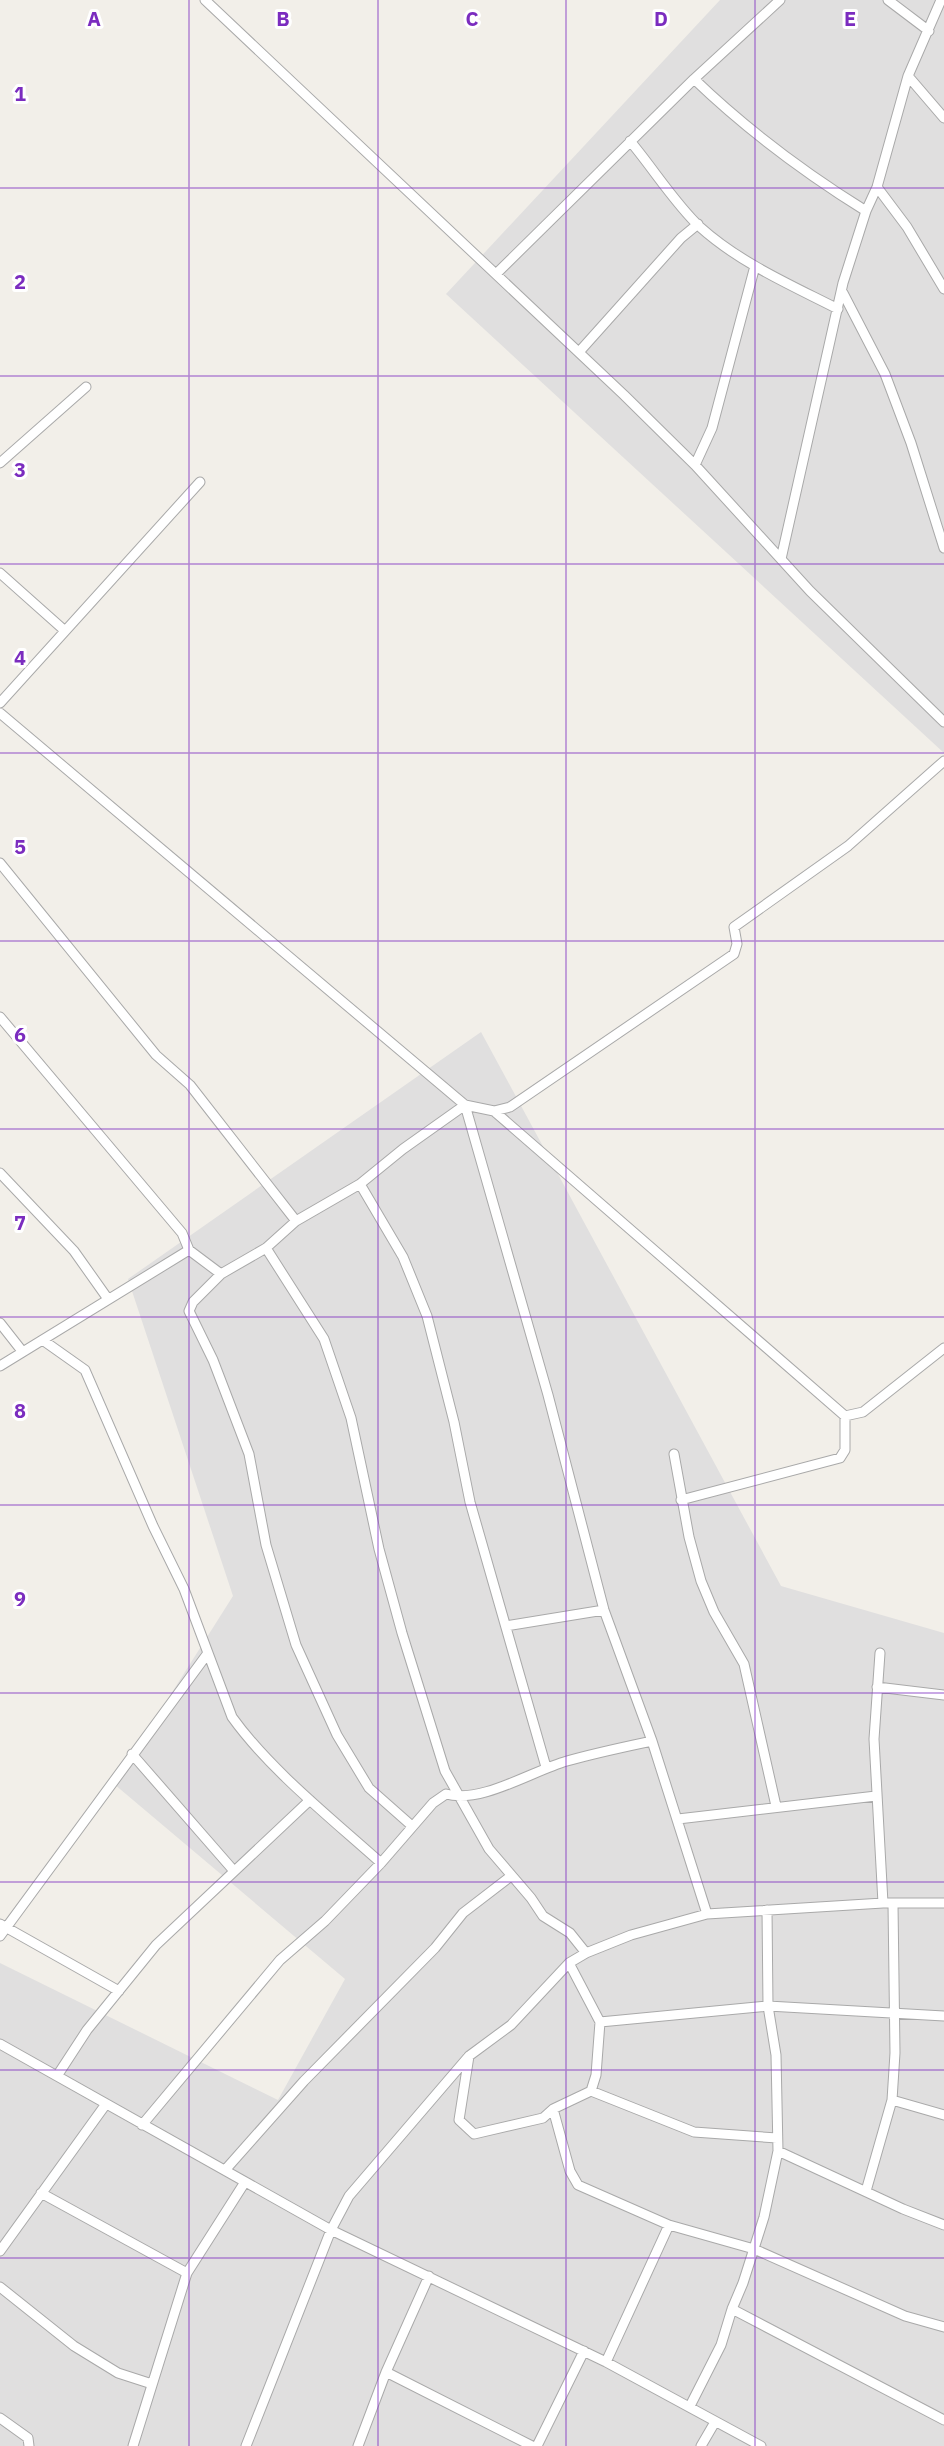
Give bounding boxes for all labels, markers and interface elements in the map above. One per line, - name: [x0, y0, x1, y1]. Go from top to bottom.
- text: A: [87, 5, 101, 32]
- text: B: [276, 5, 290, 32]
- text: C: [465, 5, 479, 32]
- text: D: [654, 5, 668, 32]
- text: E: [844, 5, 856, 32]
- text: 1: [14, 80, 26, 107]
- text: 2: [14, 268, 26, 295]
- text: 3: [14, 456, 26, 483]
- text: 4: [14, 644, 26, 671]
- text: 5: [14, 833, 26, 860]
- text: 6: [14, 1021, 26, 1048]
- text: 7: [14, 1209, 26, 1236]
- text: 8: [14, 1397, 26, 1424]
- text: 9: [14, 1585, 26, 1612]

